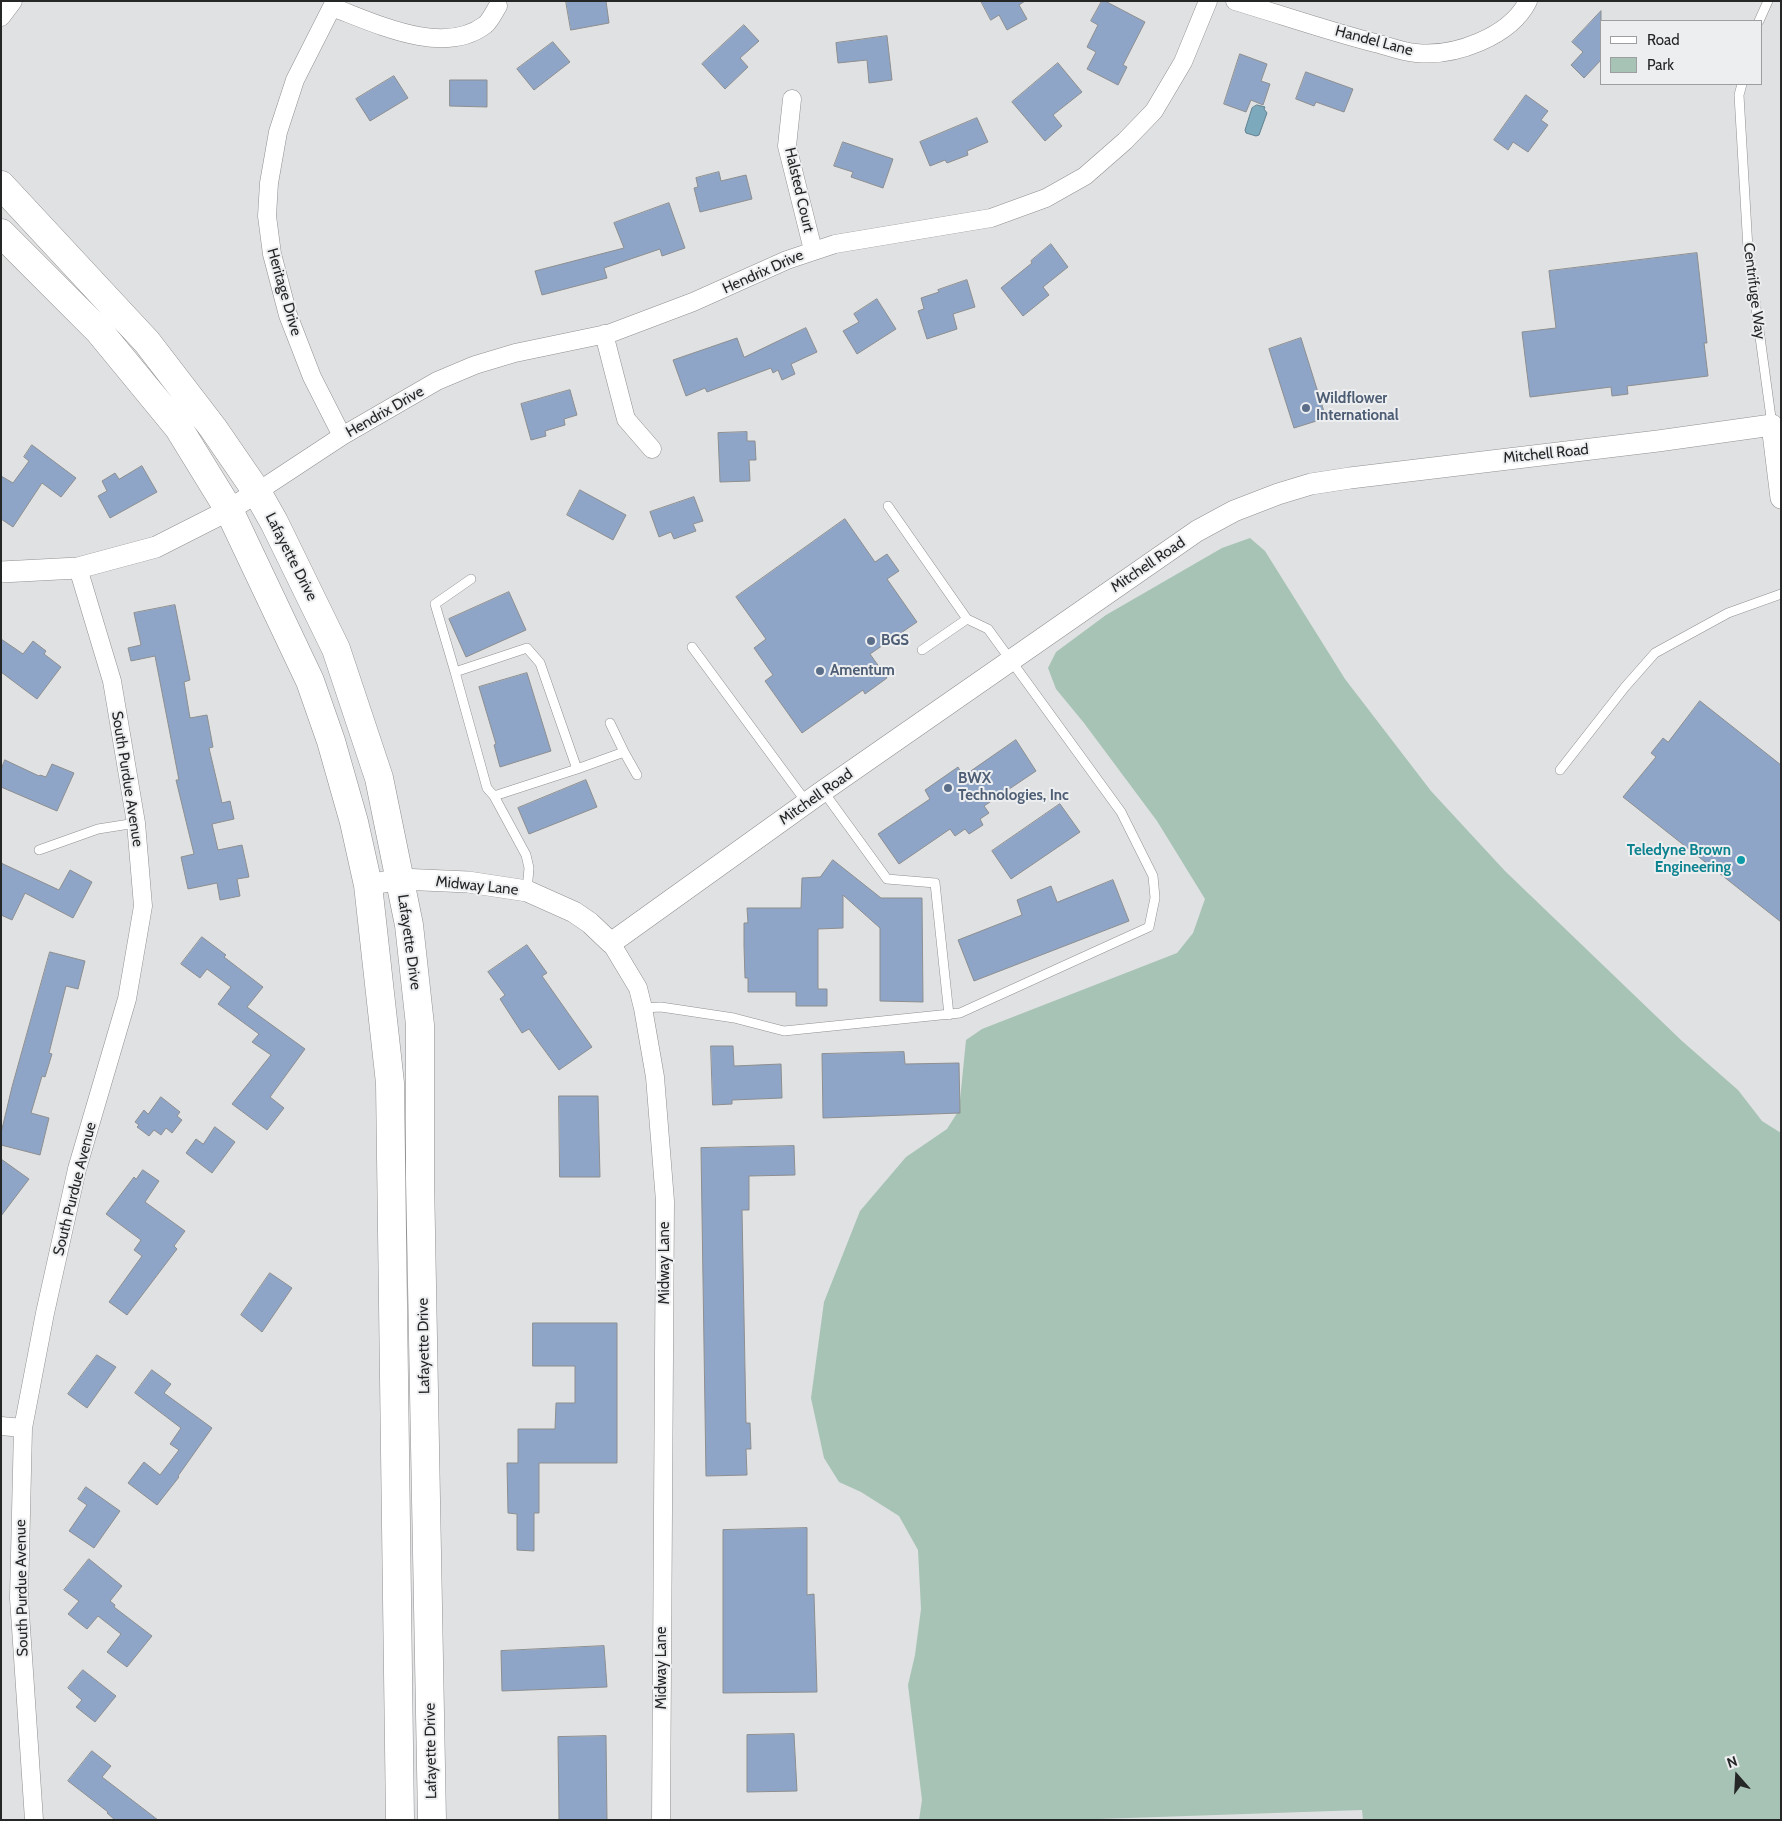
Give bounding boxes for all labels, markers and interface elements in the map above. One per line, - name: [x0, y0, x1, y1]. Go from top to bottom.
- legend: [1600, 20, 1762, 85]
- street label: Handel Lane: [1333, 22, 1415, 60]
- text: Road: [1647, 31, 1680, 49]
- text: Park: [1647, 56, 1674, 74]
- street label: Halsted Court: [780, 146, 818, 234]
- street label: Centrifuge Way: [1739, 242, 1769, 340]
- street label: Heritage Drive: [263, 246, 305, 338]
- street label: Hendrix Drive: [720, 246, 806, 298]
- street label: Hendrix Drive: [343, 383, 427, 441]
- place label: Wildflower International: [1316, 390, 1399, 425]
- marker: Wildflower International: [1300, 402, 1312, 414]
- street label: Mitchell Road: [1502, 441, 1590, 467]
- street label: Lafayette Drive: [261, 510, 321, 604]
- street label: Mitchell Road: [1107, 534, 1189, 596]
- place label: BGS: [881, 632, 909, 650]
- marker: BGS: [865, 635, 877, 647]
- place label: Amentum: [830, 662, 895, 680]
- marker: Amentum: [814, 665, 826, 677]
- street label: South Purdue Avenue: [107, 710, 147, 848]
- street label: Mitchell Road: [776, 765, 856, 829]
- place label: BWX Technologies, Inc: [958, 770, 1069, 805]
- marker: BWX Technologies, Inc: [942, 782, 954, 794]
- place label: Teledyne Brown Engineering: [1627, 842, 1731, 877]
- marker: Teledyne Brown Engineering: [1735, 854, 1747, 866]
- street label: Midway Lane: [435, 873, 519, 899]
- street label: Lafayette Drive: [393, 893, 425, 991]
- street label: South Purdue Avenue: [50, 1120, 100, 1258]
- street label: Midway Lane: [656, 1222, 674, 1304]
- street label: Lafayette Drive: [414, 1298, 434, 1394]
- street label: South Purdue Avenue: [12, 1519, 32, 1657]
- street label: Midway Lane: [653, 1627, 671, 1709]
- street label: Lafayette Drive: [421, 1703, 441, 1799]
- north arrow: [1712, 1751, 1762, 1801]
- text: N: [1725, 1752, 1740, 1772]

